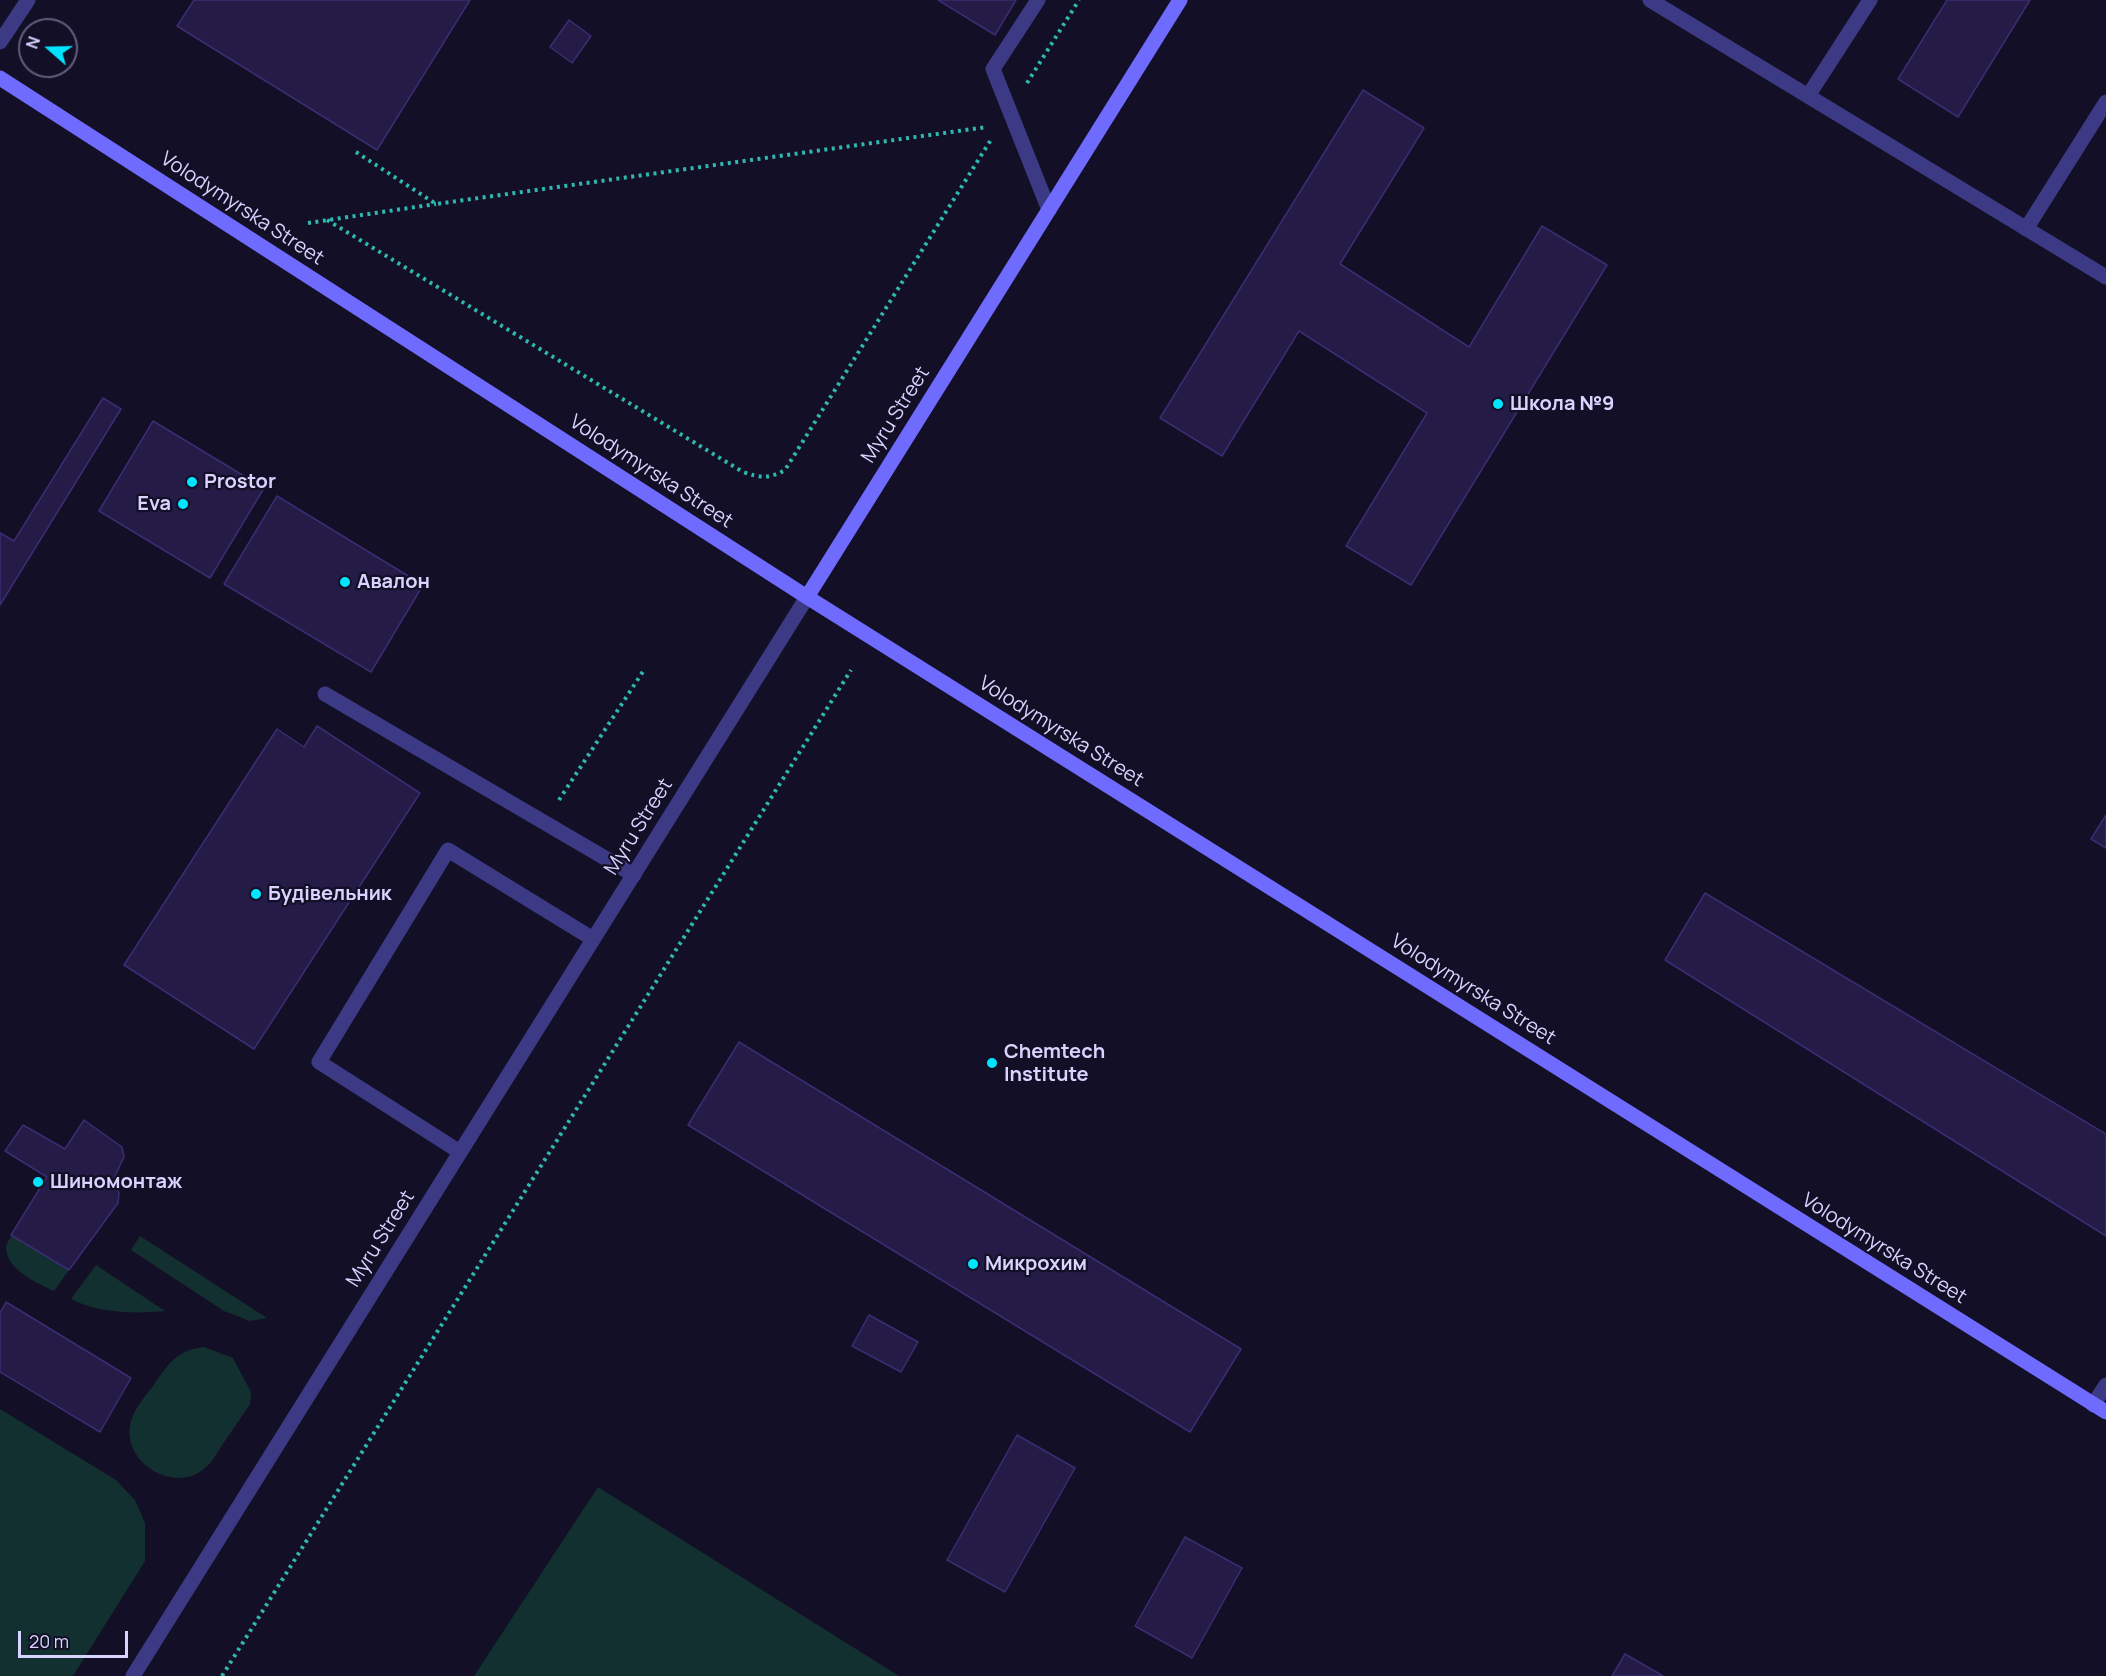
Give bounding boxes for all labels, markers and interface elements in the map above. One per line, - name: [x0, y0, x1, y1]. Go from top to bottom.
- north arrow: [18, 18, 78, 78]
- text: N: [21, 33, 45, 52]
- street label: Volodymyrska Street: [156, 147, 328, 271]
- street label: Myru Street: [857, 362, 935, 468]
- place label: Школа №9: [1510, 392, 1615, 416]
- marker: Школа №9: [1491, 397, 1505, 411]
- street label: Volodymyrska Street: [565, 410, 737, 534]
- place label: Prostor: [204, 470, 276, 494]
- marker: Prostor: [185, 475, 199, 489]
- place label: Eva: [137, 492, 171, 516]
- marker: Eva: [176, 497, 190, 511]
- place label: Авалон: [357, 570, 430, 594]
- marker: Авалон: [338, 575, 352, 589]
- street label: Volodymyrska Street: [974, 672, 1148, 792]
- street label: Myru Street: [600, 774, 678, 880]
- place label: Будівельник: [268, 882, 392, 906]
- marker: Будівельник: [249, 887, 263, 901]
- street label: Volodymyrska Street: [1386, 930, 1560, 1050]
- place label: Chemtech Institute: [1004, 1040, 1105, 1087]
- marker: Chemtech Institute: [985, 1056, 999, 1070]
- place label: Шиномонтаж: [50, 1170, 182, 1194]
- marker: Шиномонтаж: [31, 1175, 45, 1189]
- street label: Myru Street: [342, 1186, 420, 1292]
- street label: Volodymyrska Street: [1797, 1189, 1971, 1309]
- place label: Микрохим: [985, 1252, 1087, 1276]
- marker: Микрохим: [966, 1257, 980, 1271]
- scale bar: [21, 1619, 130, 1657]
- text: 20 m: [29, 1629, 69, 1653]

